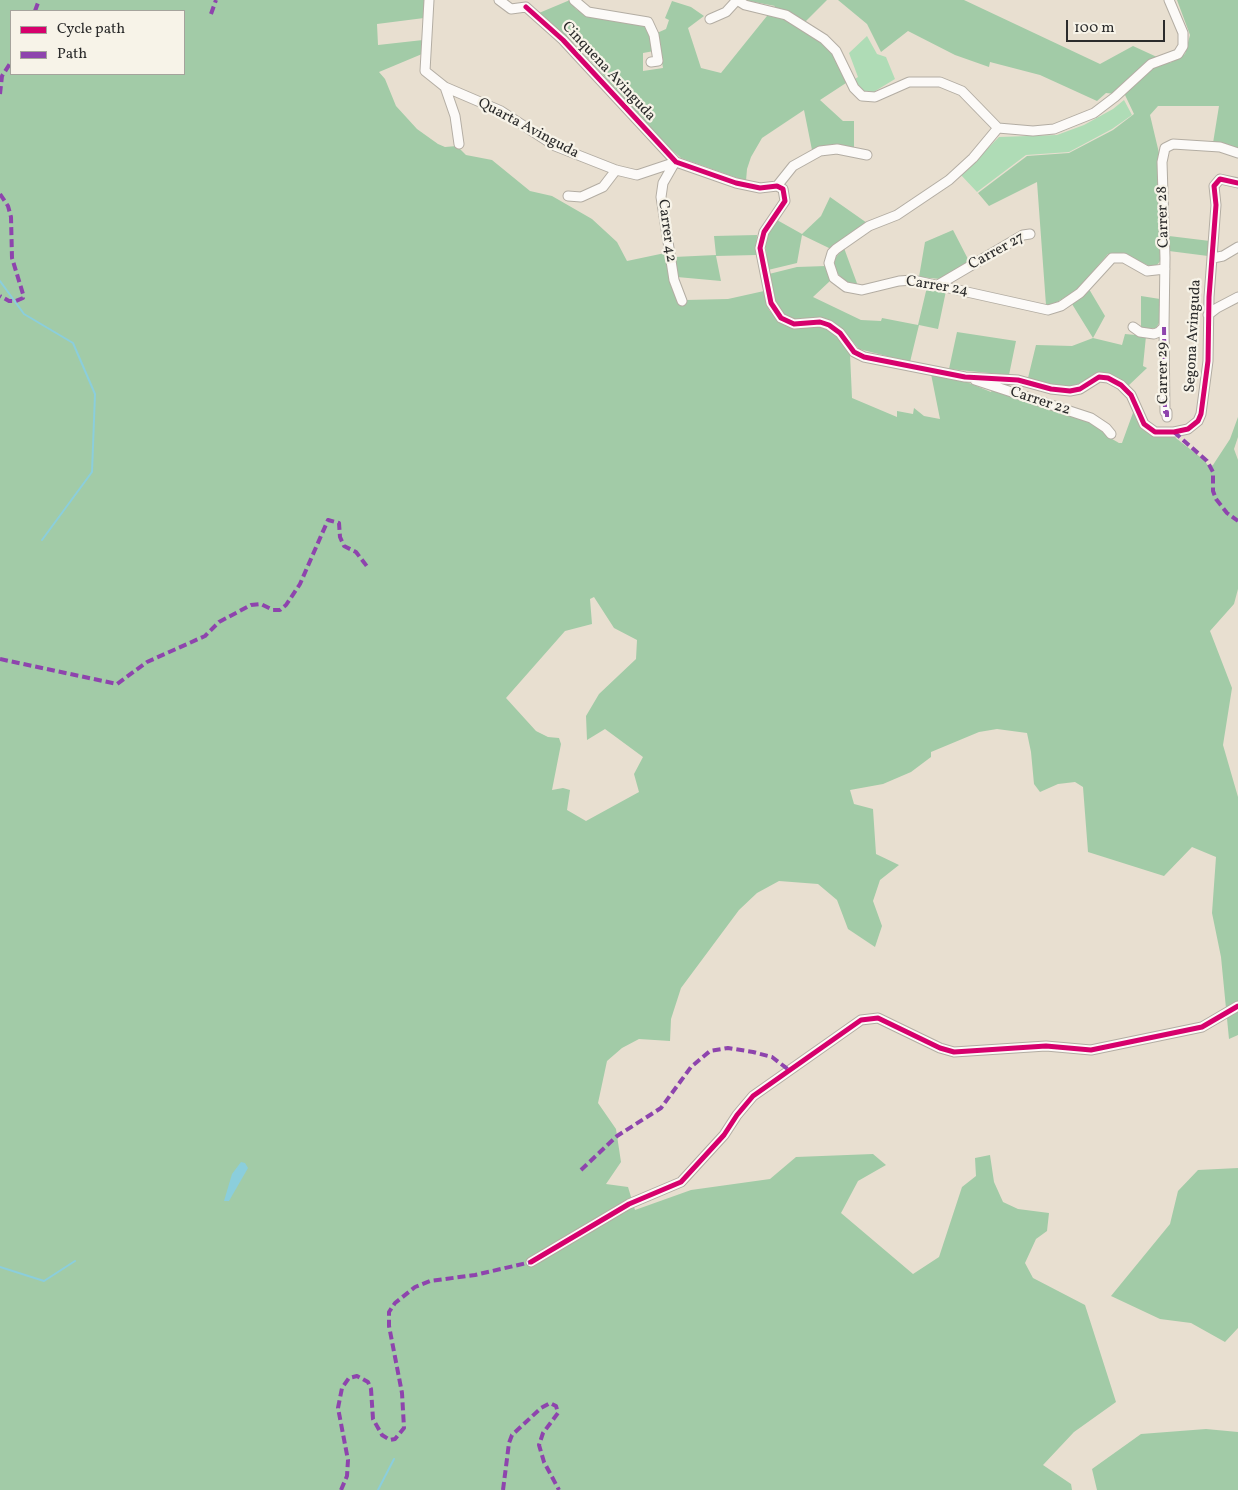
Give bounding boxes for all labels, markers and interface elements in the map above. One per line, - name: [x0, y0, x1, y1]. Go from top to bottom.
- legend: [10, 10, 185, 75]
- scale bar: [1068, 10, 1167, 42]
- street label: Cinquena Avinguda: [557, 18, 659, 126]
- text: 100 m: [1074, 18, 1114, 39]
- text: Cycle path: [57, 19, 125, 40]
- text: Path: [57, 44, 87, 65]
- street label: Quarta Avinguda: [474, 95, 582, 163]
- street label: Carrer 28: [1154, 186, 1174, 248]
- street label: Carrer 42: [653, 198, 679, 264]
- street label: Carrer 27: [966, 229, 1028, 275]
- street label: Carrer 24: [905, 273, 969, 301]
- street label: Segona Avinguda: [1182, 279, 1206, 393]
- street label: Carrer 29: [1154, 342, 1174, 404]
- street label: Carrer 22: [1008, 384, 1072, 420]

